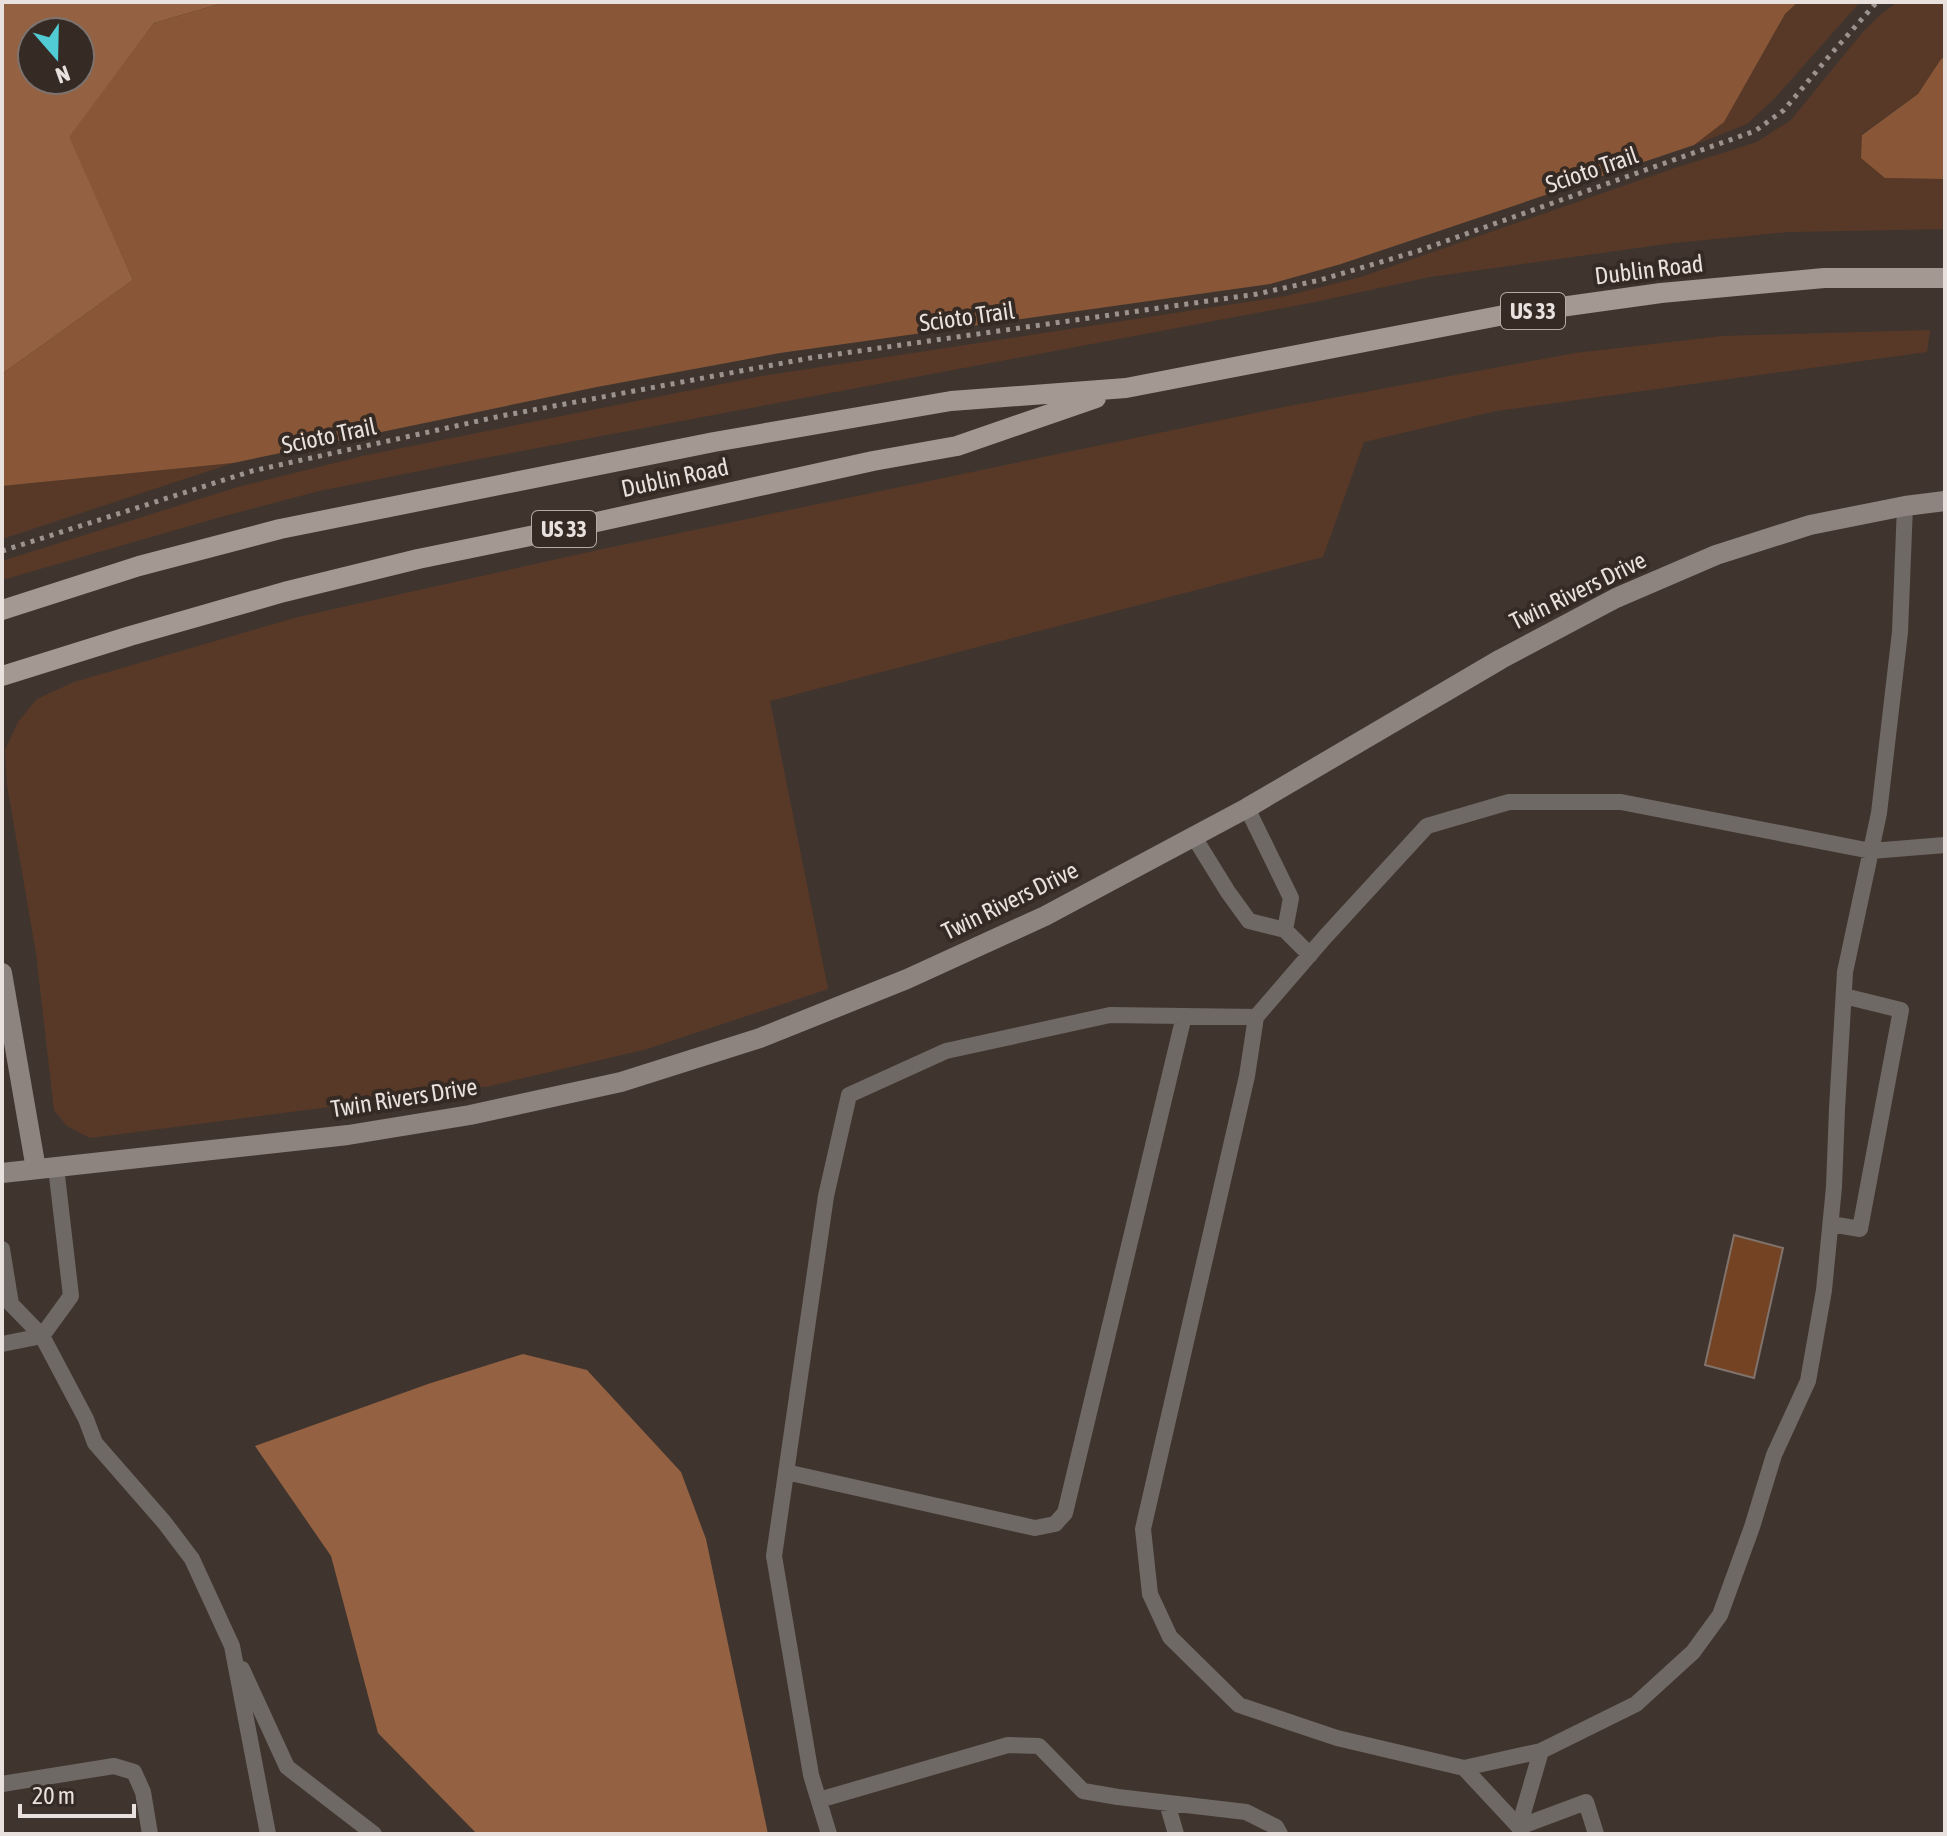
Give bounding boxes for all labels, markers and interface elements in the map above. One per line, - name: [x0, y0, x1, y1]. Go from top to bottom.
- north arrow: [16, 16, 96, 96]
- text: N: [52, 60, 73, 89]
- street label: Scioto Trail: [1542, 141, 1642, 198]
- street label: Dublin Road: [1593, 249, 1705, 290]
- road number: US 33: [1501, 293, 1565, 329]
- street label: Scioto Trail: [918, 296, 1017, 337]
- street label: Scioto Trail: [279, 412, 379, 459]
- street label: Dublin Road: [619, 453, 731, 502]
- road number: US 33: [532, 511, 596, 547]
- street label: Twin Rivers Drive: [1505, 546, 1650, 635]
- street label: Twin Rivers Drive: [937, 856, 1082, 945]
- street label: Twin Rivers Drive: [329, 1073, 479, 1122]
- scale bar: [20, 1768, 134, 1818]
- text: 20 m: [32, 1782, 75, 1809]

